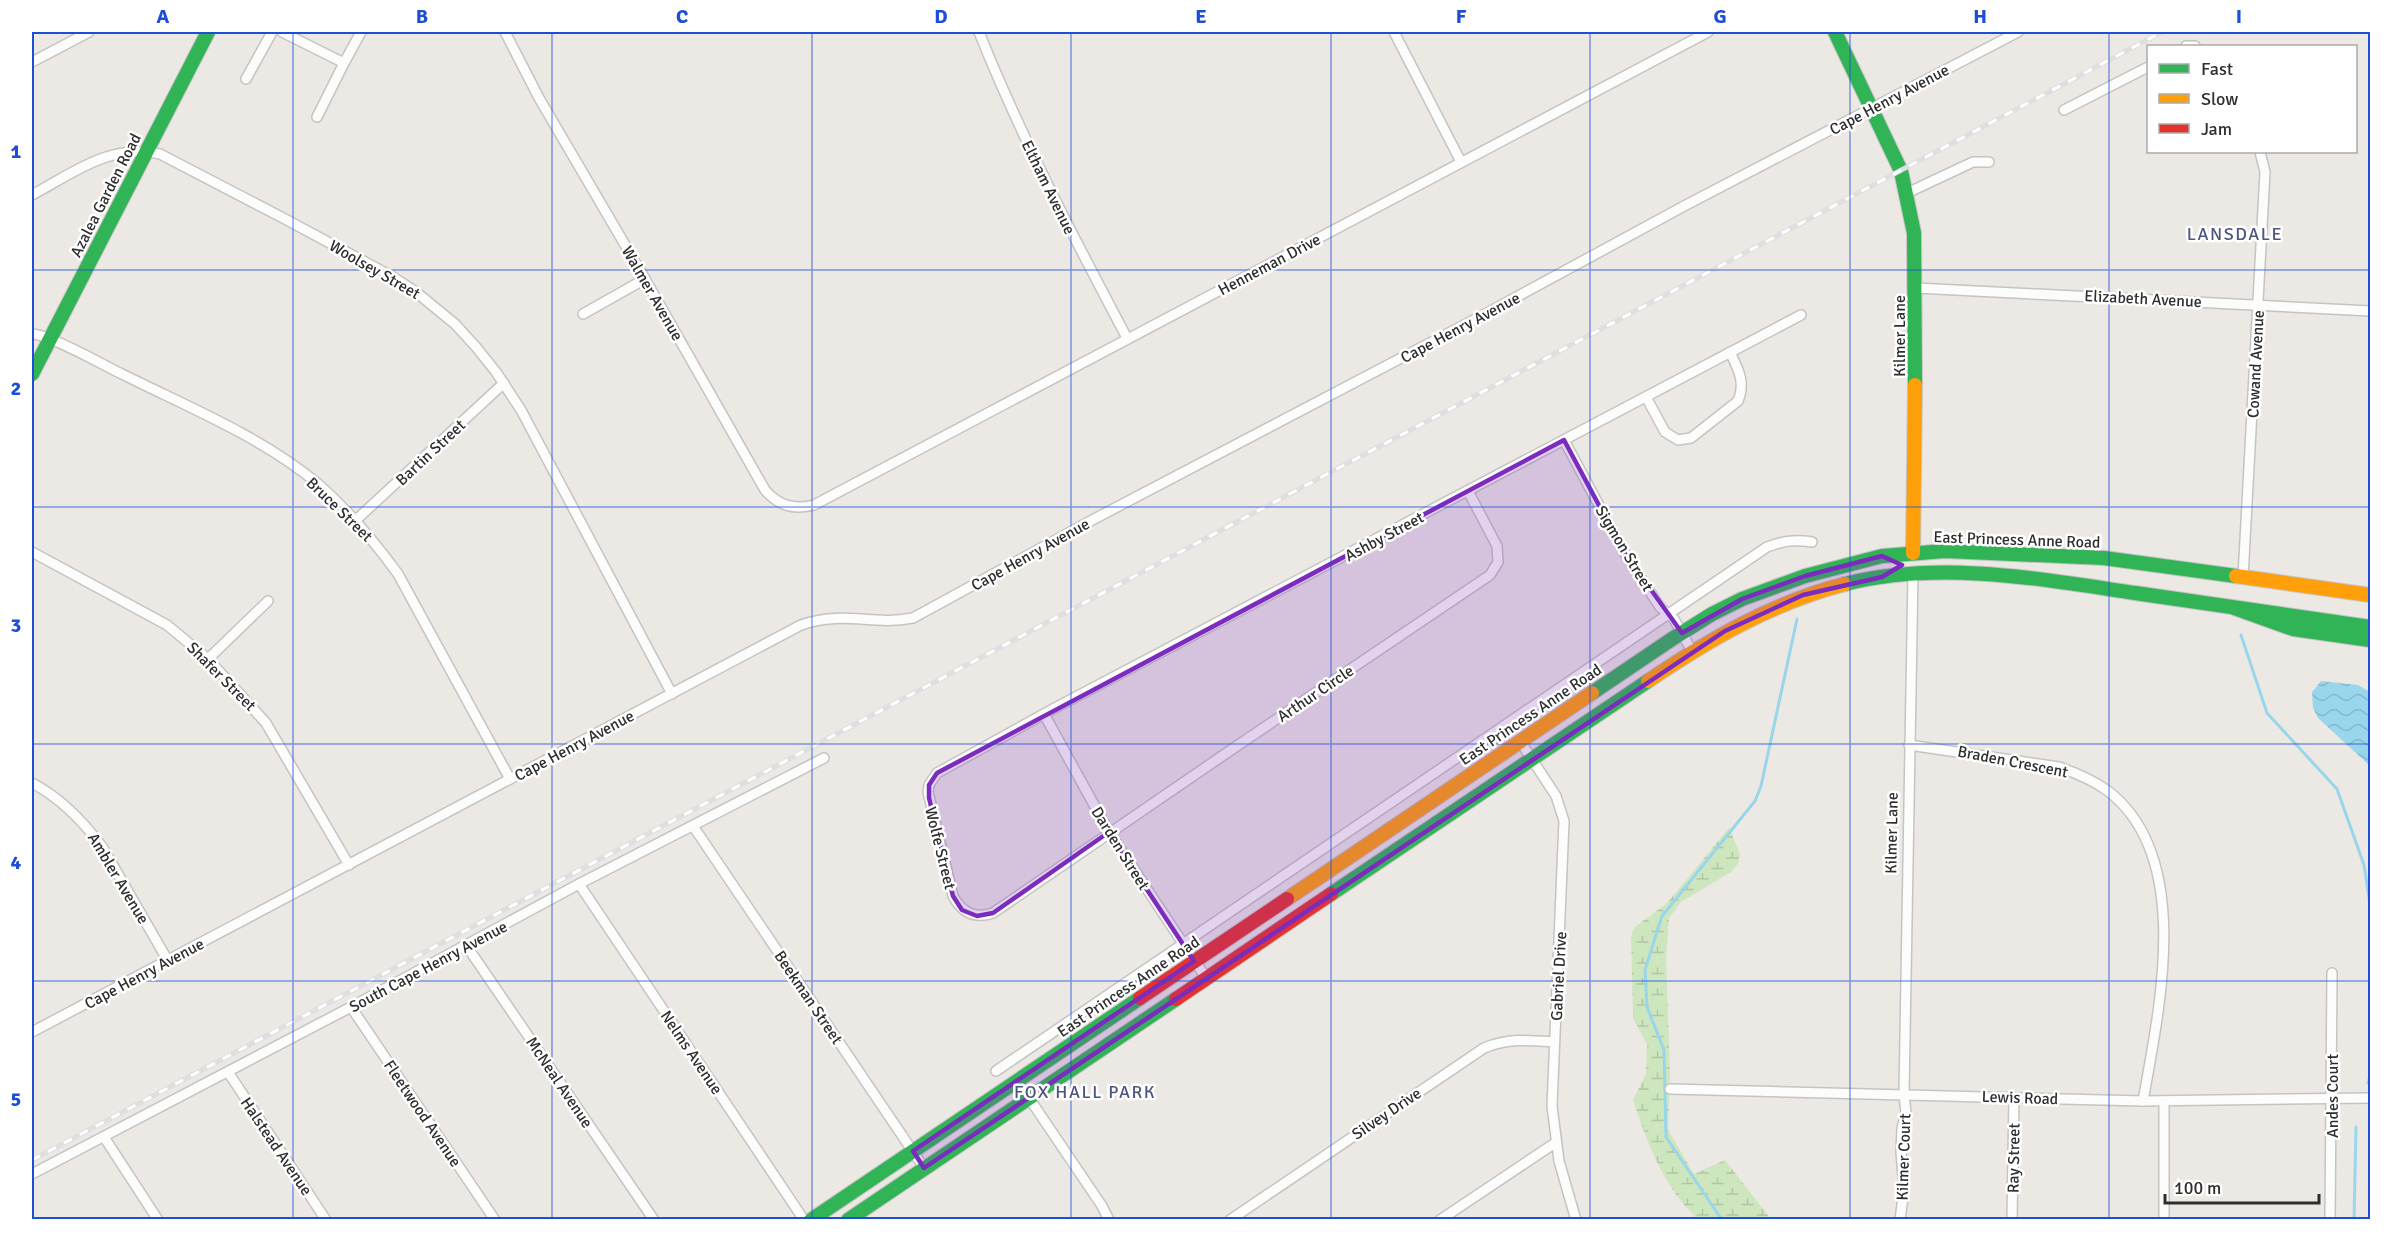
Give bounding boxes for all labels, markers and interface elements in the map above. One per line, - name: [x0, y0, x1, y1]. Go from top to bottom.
- text: A: [157, 4, 170, 29]
- text: B: [416, 4, 428, 29]
- text: C: [676, 4, 688, 29]
- text: D: [934, 4, 948, 29]
- text: E: [1195, 4, 1207, 29]
- text: F: [1456, 4, 1467, 29]
- text: G: [1713, 4, 1727, 29]
- text: H: [1973, 4, 1987, 29]
- text: I: [2236, 4, 2242, 29]
- legend: [2147, 45, 2357, 153]
- text: Fast: [2201, 58, 2233, 80]
- street label: Cape Henry Avenue: [1826, 60, 1953, 140]
- text: Slow: [2201, 88, 2238, 110]
- text: Jam: [2201, 118, 2232, 140]
- street label: Azalea Garden Road: [66, 130, 146, 261]
- street label: Eltham Avenue: [1017, 137, 1079, 238]
- text: 1: [11, 139, 22, 164]
- district label: LANSDALE: [2187, 223, 2283, 245]
- street label: Henneman Drive: [1215, 229, 1324, 300]
- street label: Woolsey Street: [325, 236, 424, 304]
- street label: Walmer Avenue: [617, 243, 687, 344]
- street label: Elizabeth Avenue: [2084, 286, 2202, 312]
- street label: Cape Henry Avenue: [1397, 288, 1524, 368]
- street label: Kilmer Lane: [1890, 295, 1910, 377]
- street label: Cowand Avenue: [2243, 310, 2269, 419]
- text: 2: [11, 376, 21, 401]
- street label: Bartin Street: [392, 415, 470, 490]
- street label: Bruce Street: [302, 473, 377, 547]
- street label: Sigmon Street: [1591, 502, 1658, 595]
- street label: Ashby Street: [1342, 508, 1428, 566]
- street label: Cape Henry Avenue: [968, 514, 1093, 596]
- street label: East Princess Anne Road: [1933, 527, 2101, 553]
- text: 3: [11, 613, 21, 638]
- street label: Shafer Street: [182, 638, 260, 716]
- street label: East Princess Anne Road: [1456, 660, 1605, 770]
- street label: Arthur Circle: [1273, 661, 1358, 727]
- street label: Cape Henry Avenue: [511, 706, 638, 786]
- street label: Braden Crescent: [1956, 741, 2070, 783]
- street label: Kilmer Lane: [1881, 792, 1903, 874]
- street label: Darden Street: [1087, 803, 1154, 894]
- street label: Wolfe Street: [920, 805, 960, 892]
- street label: Ambler Avenue: [83, 829, 153, 928]
- text: 4: [11, 850, 22, 875]
- street label: South Cape Henry Avenue: [346, 917, 511, 1017]
- street label: Gabriel Drive: [1547, 931, 1571, 1021]
- street label: East Princess Anne Road: [1054, 932, 1203, 1042]
- street label: Cape Henry Avenue: [81, 934, 208, 1014]
- street label: Beekman Street: [770, 947, 847, 1048]
- street label: Nelms Avenue: [656, 1007, 727, 1098]
- street label: McNeal Avenue: [521, 1033, 597, 1132]
- street label: Andes Court: [2323, 1054, 2343, 1138]
- street label: Fleetwood Avenue: [379, 1056, 465, 1171]
- district label: FOX HALL PARK: [1014, 1081, 1156, 1103]
- street label: Silvey Drive: [1348, 1083, 1425, 1144]
- text: 5: [11, 1087, 21, 1112]
- street label: Lewis Road: [1981, 1087, 2059, 1109]
- street label: Halstead Avenue: [236, 1094, 316, 1199]
- street label: Kilmer Court: [1892, 1113, 1916, 1201]
- street label: Ray Street: [2003, 1122, 2025, 1193]
- scale bar: [2165, 1167, 2320, 1205]
- text: 100 m: [2174, 1177, 2221, 1199]

